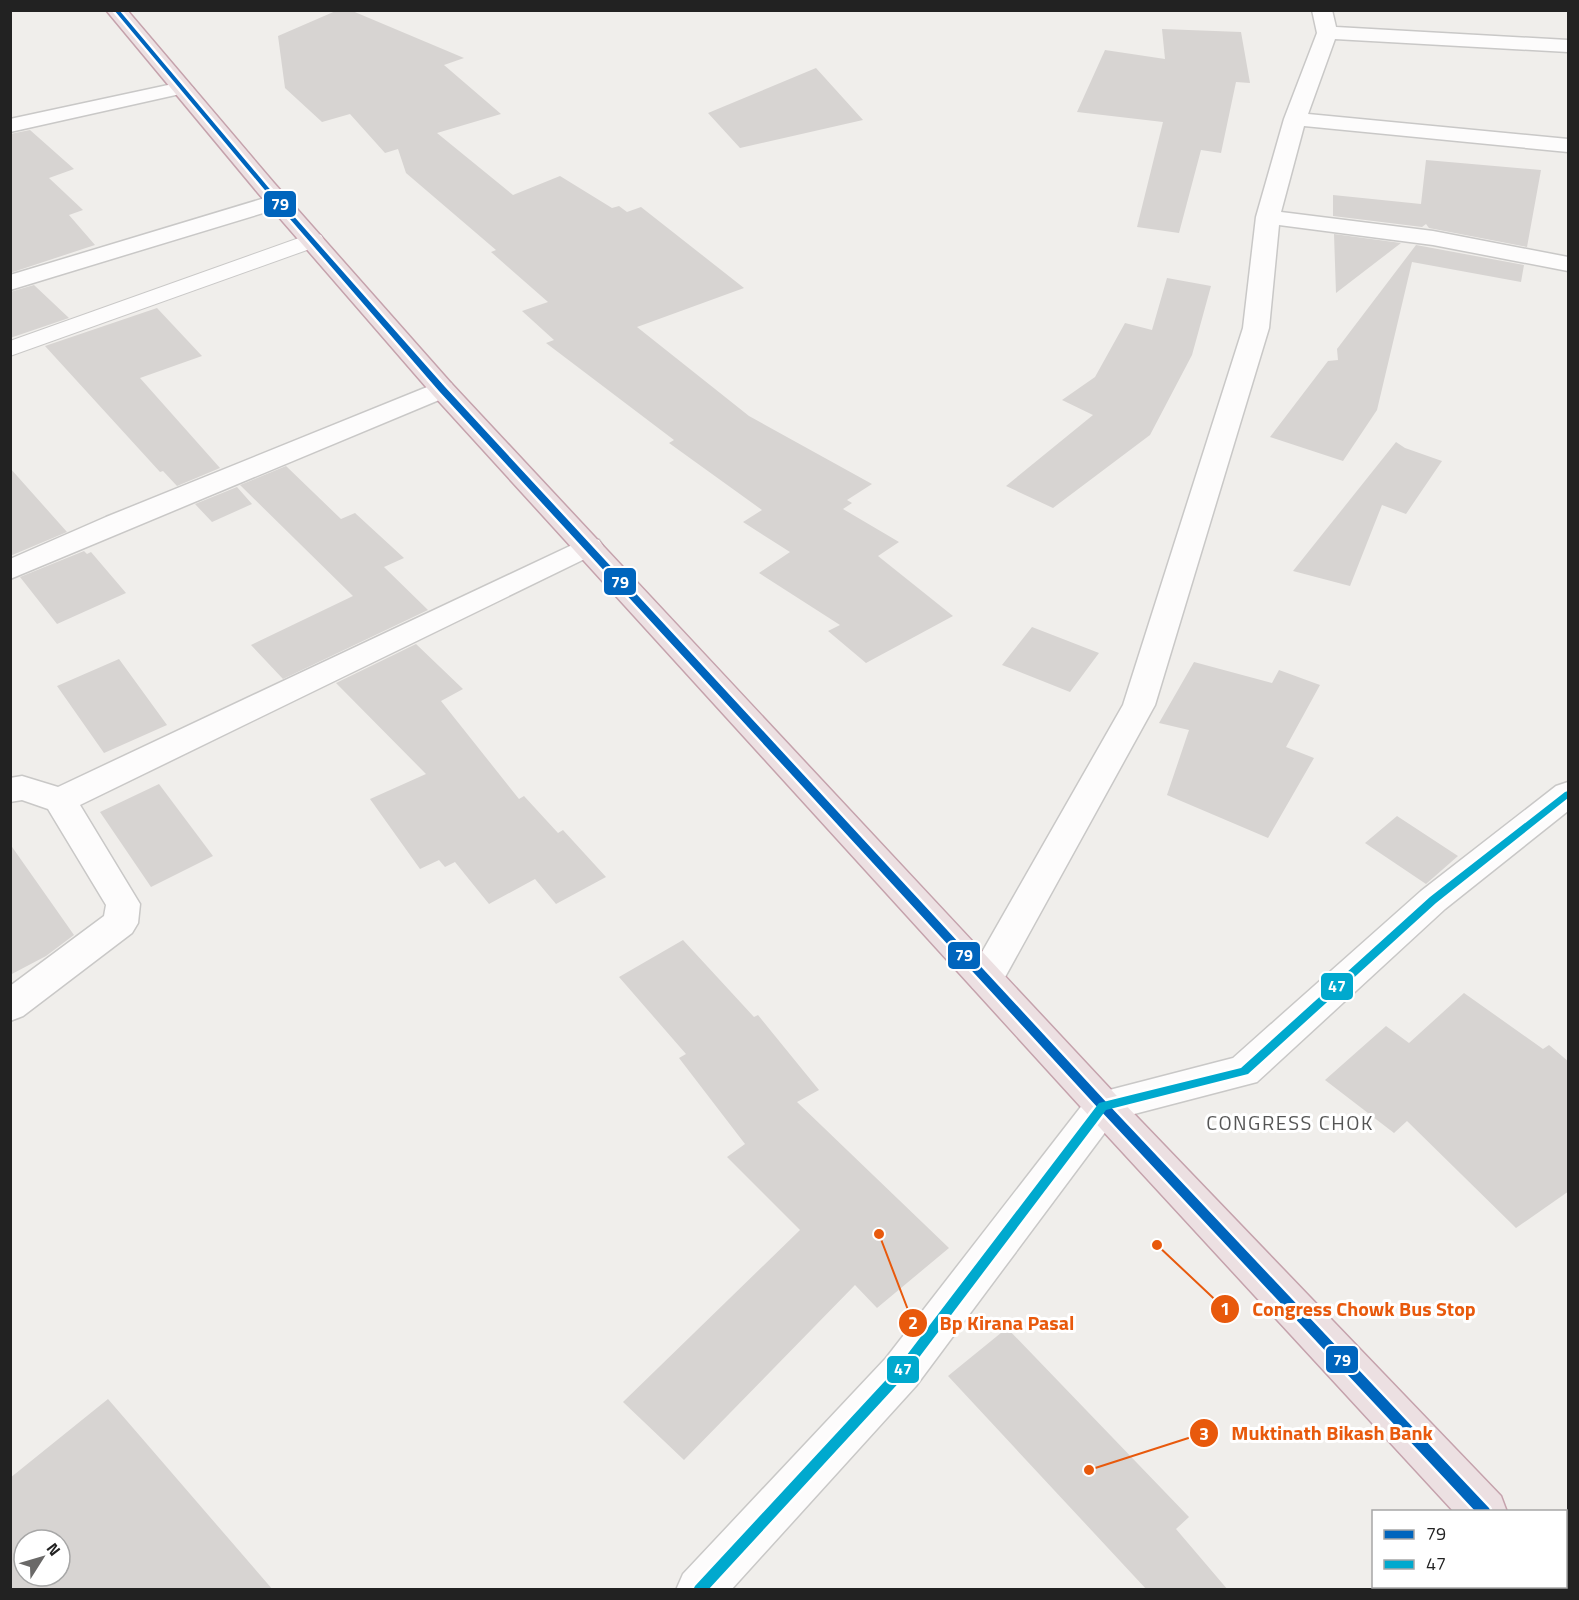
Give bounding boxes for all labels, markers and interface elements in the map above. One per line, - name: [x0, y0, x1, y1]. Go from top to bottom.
- line badge: 79: [263, 190, 297, 218]
- text: 79: [271, 192, 289, 216]
- line badge: 79: [603, 567, 637, 596]
- text: 79: [611, 570, 629, 594]
- line badge: 79: [947, 941, 981, 970]
- text: 79: [955, 943, 973, 967]
- line badge: 47: [1320, 972, 1354, 1001]
- text: 47: [1328, 974, 1346, 998]
- district label: CONGRESS CHOK: [1206, 1107, 1374, 1138]
- callout: Congress Chowk Bus Stop: [1210, 1290, 1487, 1328]
- text: Congress Chowk Bus Stop: [1252, 1293, 1476, 1324]
- text: 1: [1220, 1295, 1230, 1322]
- callout: Bp Kirana Pasal: [898, 1304, 1087, 1342]
- text: Bp Kirana Pasal: [940, 1307, 1074, 1338]
- text: 2: [908, 1309, 918, 1336]
- line badge: 79: [1325, 1345, 1359, 1374]
- text: 79: [1333, 1348, 1351, 1372]
- line badge: 47: [886, 1355, 920, 1384]
- text: 47: [894, 1357, 912, 1381]
- callout: Muktinath Bikash Bank: [1189, 1414, 1444, 1452]
- text: Muktinath Bikash Bank: [1231, 1417, 1433, 1448]
- text: 3: [1199, 1420, 1209, 1447]
- legend: [1372, 1510, 1567, 1588]
- text: 79: [1426, 1520, 1446, 1547]
- north arrow: [12, 1528, 72, 1588]
- text: N: [41, 1537, 67, 1561]
- text: 47: [1426, 1550, 1446, 1577]

